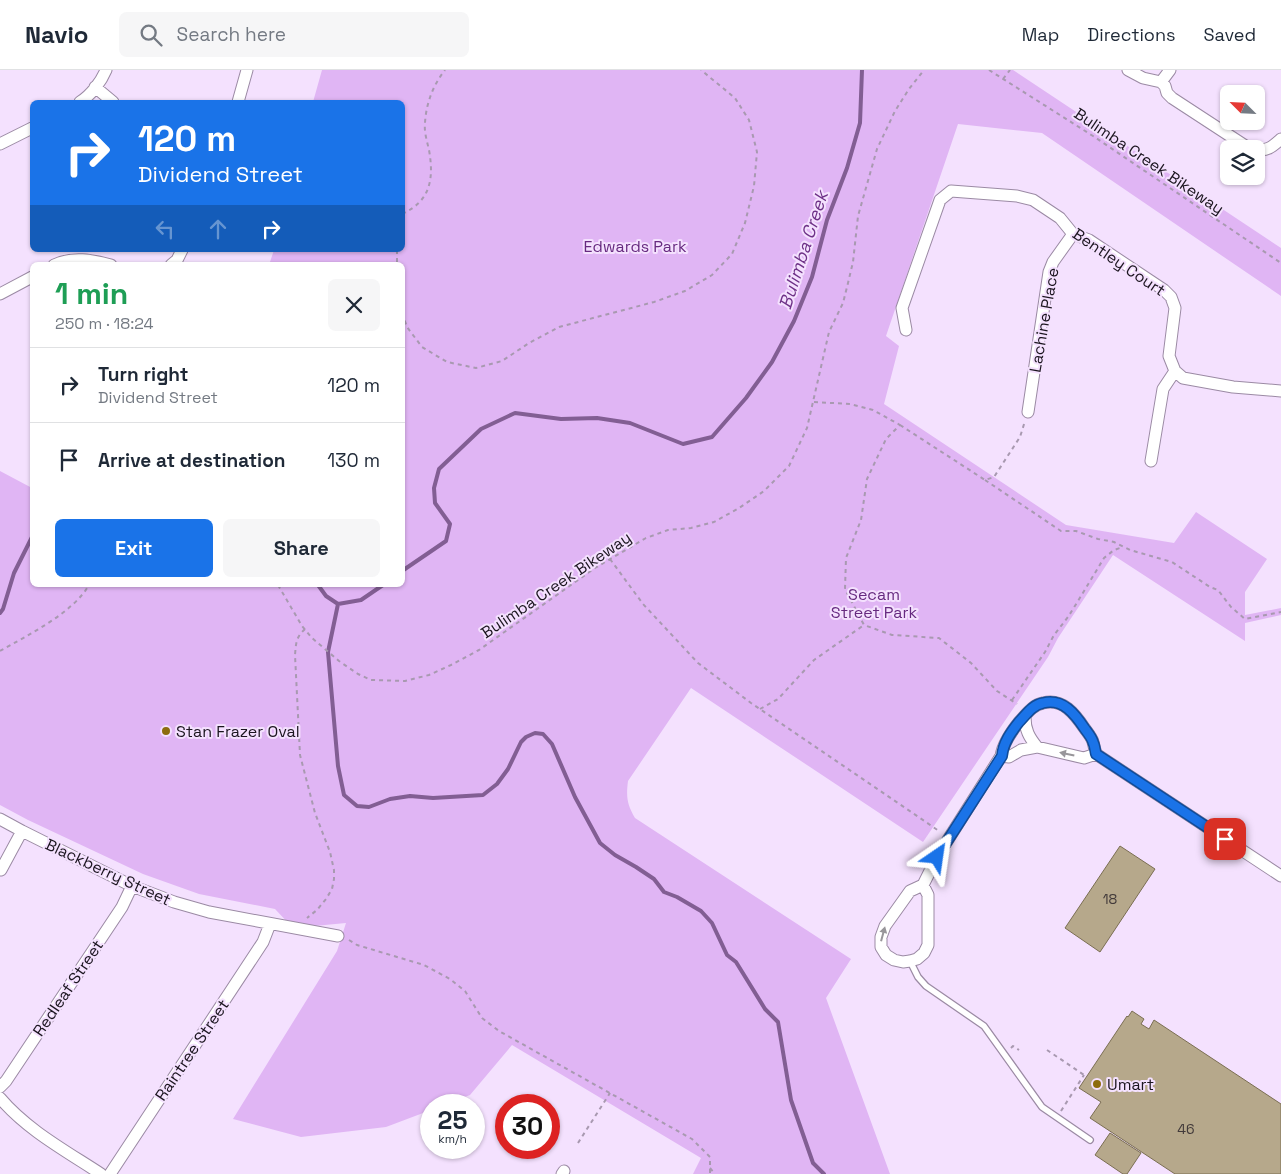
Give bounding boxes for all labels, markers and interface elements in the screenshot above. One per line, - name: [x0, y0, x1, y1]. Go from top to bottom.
- search box: [119, 12, 469, 57]
- text: Navio: [25, 19, 89, 50]
- icon: search: [137, 21, 165, 49]
- text: Search here: [177, 22, 286, 47]
- text: Map: [1022, 23, 1059, 46]
- text: Directions: [1087, 23, 1176, 46]
- text: Saved: [1204, 23, 1256, 46]
- north arrow: [1220, 85, 1265, 130]
- map controls: [1220, 85, 1265, 185]
- street label: Bulimba Creek Bikeway: [1070, 103, 1228, 219]
- text: 120 m: [138, 117, 236, 161]
- icon: right: [55, 120, 120, 185]
- button: layers: [1220, 140, 1265, 185]
- text: Dividend Street: [138, 160, 303, 188]
- water label: Bulimba Creek: [773, 186, 834, 312]
- icon: left: [151, 215, 179, 243]
- icon: ahead: [204, 215, 232, 243]
- icon: right: [257, 215, 285, 243]
- street label: Bentley Court: [1069, 223, 1169, 301]
- park label: Edwards Park: [583, 236, 687, 257]
- street label: Lachine Place: [1024, 266, 1064, 374]
- text: 1 min: [55, 274, 128, 313]
- button: close: [328, 279, 380, 331]
- text: 250 m · 18:24: [55, 313, 153, 334]
- text: Turn right: [98, 362, 188, 387]
- icon: right: [55, 371, 83, 399]
- text: 120 m: [327, 373, 380, 398]
- text: Dividend Street: [98, 387, 218, 408]
- icon: arrive: [55, 446, 83, 474]
- text: Arrive at destination: [98, 448, 286, 473]
- text: 130 m: [327, 448, 380, 473]
- button: Exit: [55, 519, 213, 577]
- button: Share: [223, 519, 380, 577]
- street label: Bulimba Creek Bikeway: [477, 527, 635, 643]
- park label: Secam Street Park: [831, 584, 918, 623]
- place label: Stan Frazer Oval: [176, 721, 300, 742]
- marker: Stan Frazer Oval: [160, 725, 172, 737]
- one-way arrow: [1058, 749, 1074, 757]
- pin: [1204, 818, 1246, 860]
- icon: arrive: [1211, 825, 1239, 853]
- position arrow: [910, 830, 962, 882]
- street label: Blackberry Street: [42, 834, 174, 910]
- house number: 18: [1103, 890, 1118, 908]
- one-way arrow: [879, 926, 887, 942]
- street label: Redleaf Street: [28, 936, 108, 1040]
- street label: Raintree Street: [150, 995, 234, 1105]
- place label: Umart: [1107, 1074, 1154, 1095]
- marker: Umart: [1091, 1078, 1103, 1090]
- speed limit sign: 30: [495, 1094, 560, 1159]
- text: 25: [438, 1104, 467, 1136]
- house number: 46: [1177, 1120, 1195, 1138]
- text: km/h: [438, 1131, 467, 1147]

